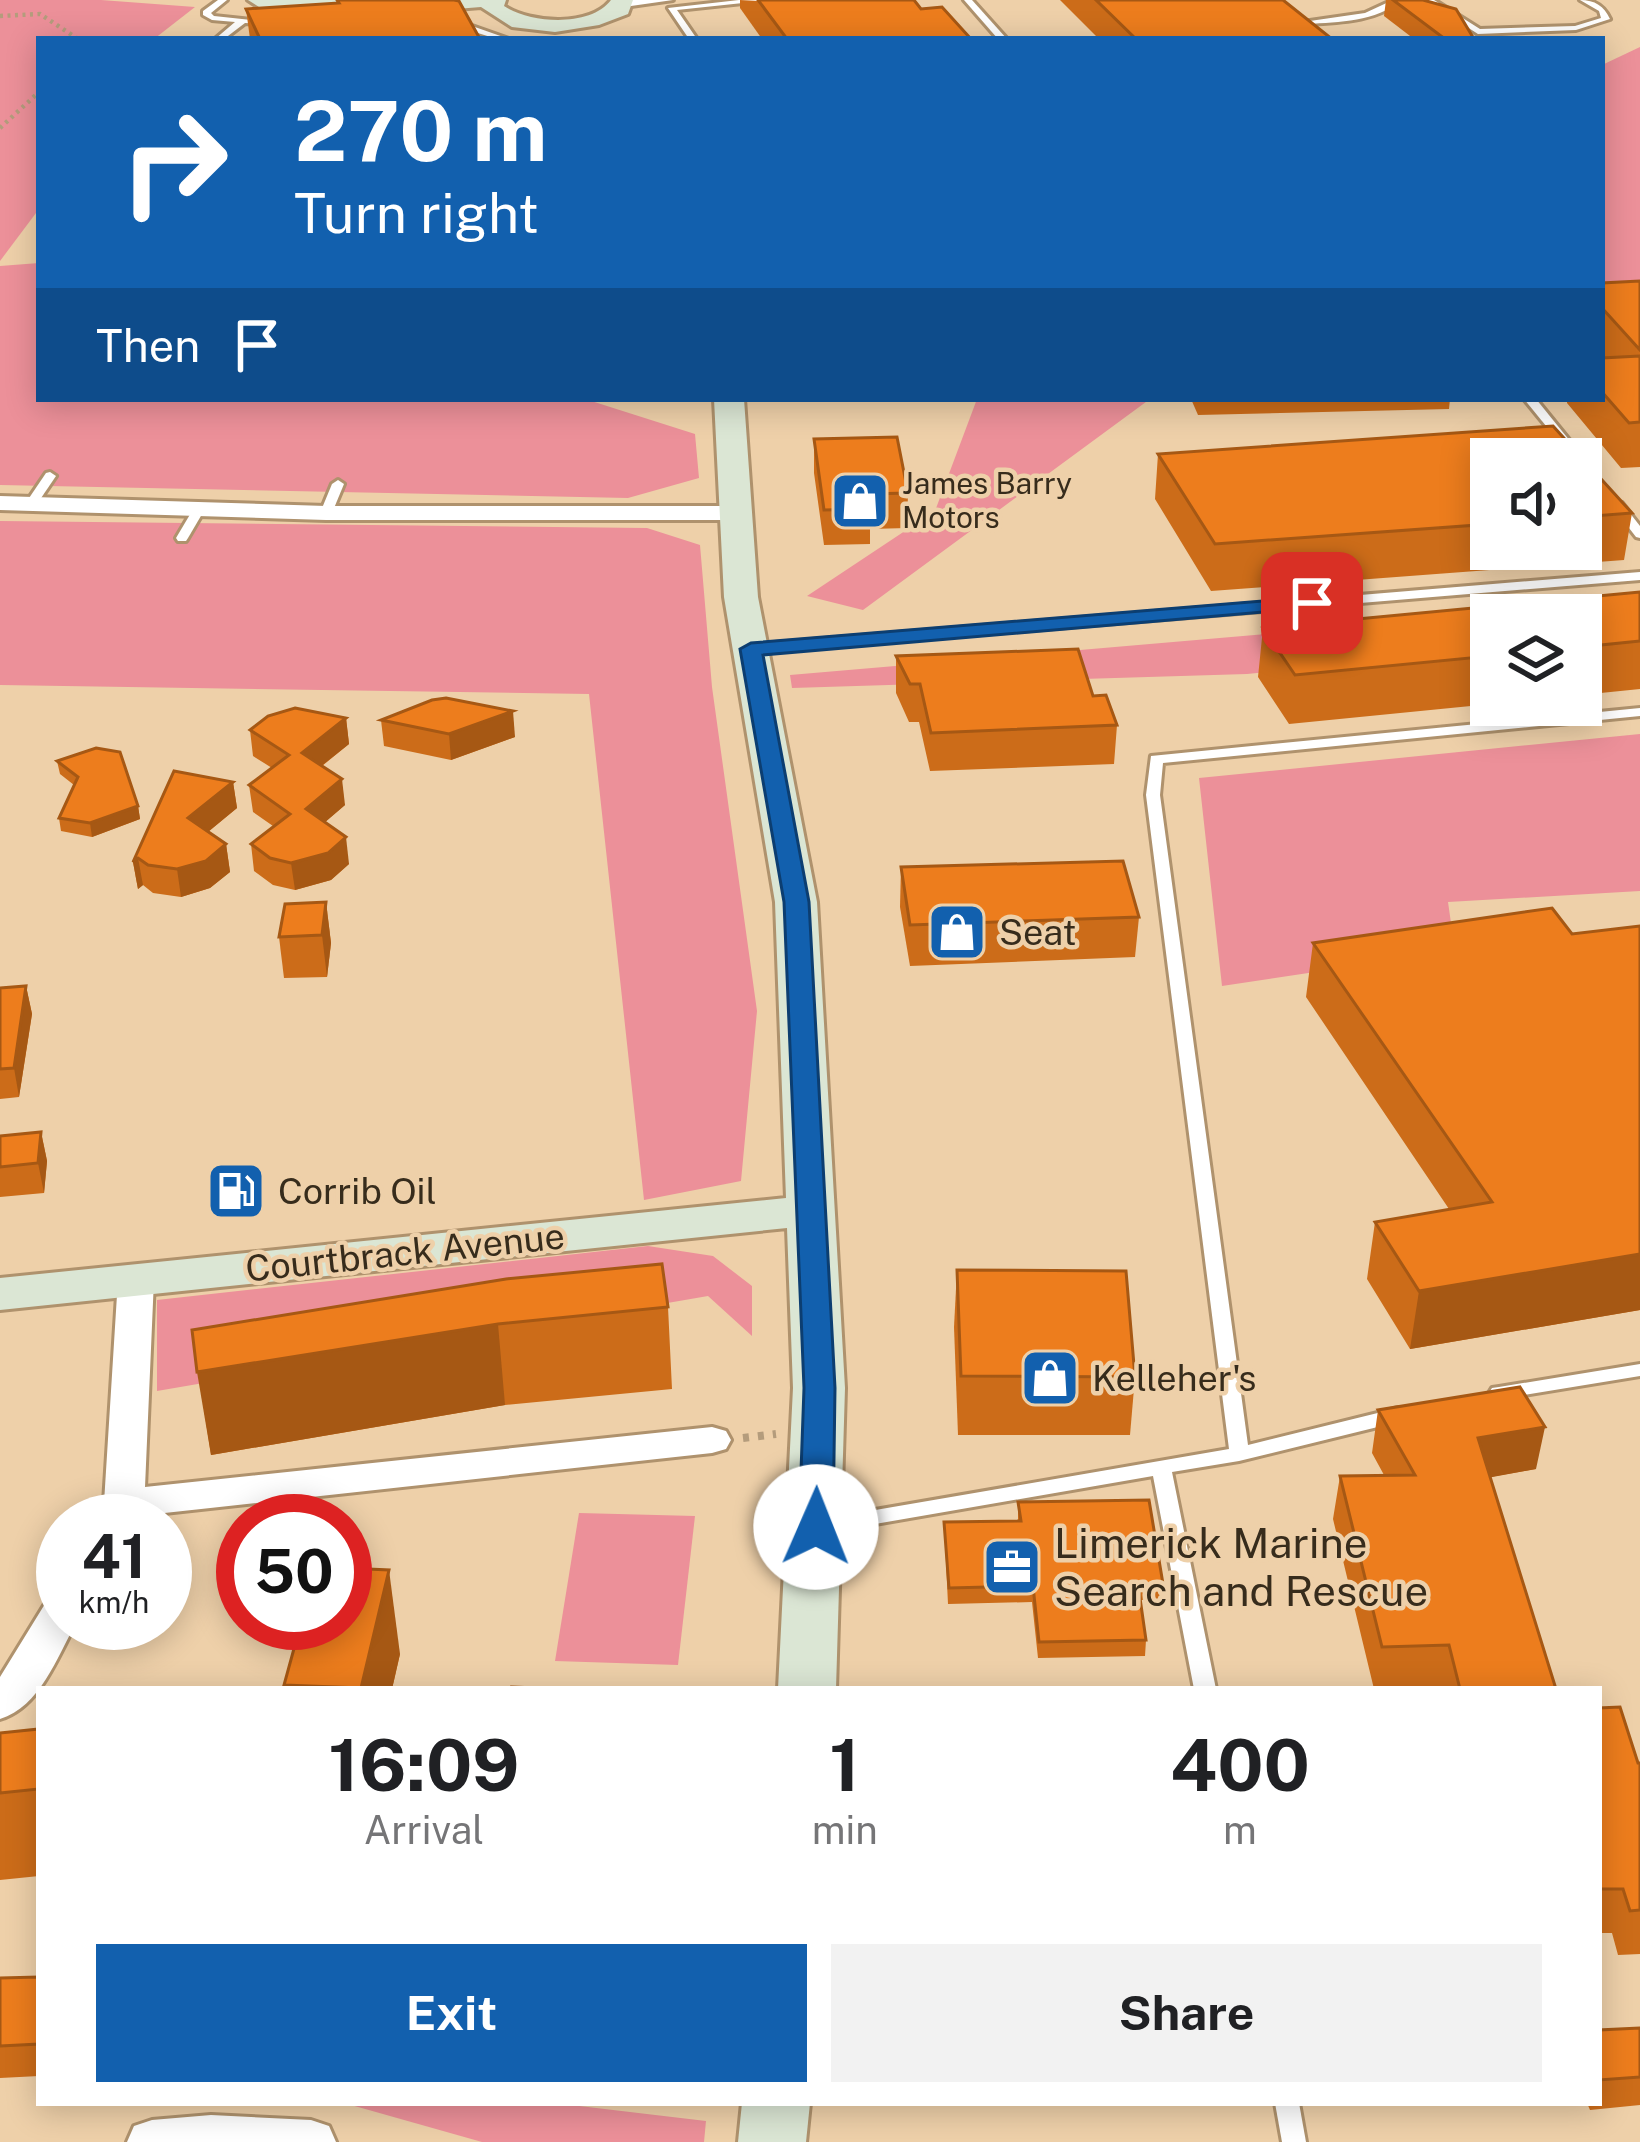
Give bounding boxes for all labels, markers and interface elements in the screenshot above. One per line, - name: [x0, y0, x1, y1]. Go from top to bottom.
- text: 270 m: [294, 81, 547, 180]
- icon: right: [96, 84, 252, 240]
- text: Turn right: [294, 182, 539, 245]
- icon: arrive: [224, 312, 290, 378]
- text: Then: [96, 319, 200, 372]
- map controls: [1470, 438, 1602, 726]
- button: sound: [1470, 438, 1602, 570]
- place label: James Barry Motors: [902, 465, 1072, 535]
- shop icon: James Barry Motors: [829, 470, 891, 532]
- pin: [1261, 552, 1363, 654]
- icon: arrive: [1279, 570, 1345, 636]
- button: layers: [1470, 594, 1602, 726]
- shop icon: Seat: [926, 901, 988, 963]
- place label: Seat: [999, 911, 1076, 953]
- fuel station icon: Corrib Oil: [205, 1160, 267, 1222]
- place label: Corrib Oil: [278, 1170, 437, 1212]
- street label: Courtbrack Avenue: [243, 1214, 567, 1290]
- shop icon: Kelleher's: [1019, 1347, 1081, 1409]
- place label: Kelleher's: [1092, 1357, 1257, 1399]
- position arrow: [753, 1464, 879, 1590]
- speed limit sign: 50: [216, 1494, 372, 1650]
- place label: Limerick Marine Search and Rescue: [1054, 1518, 1428, 1615]
- text: 41: [81, 1521, 147, 1592]
- office icon: Limerick Marine Search and Rescue: [981, 1536, 1043, 1598]
- text: km/h: [79, 1584, 149, 1620]
- text: 16:09: [328, 1723, 520, 1807]
- text: 1: [829, 1723, 860, 1807]
- text: 400: [1170, 1723, 1310, 1807]
- text: Arrival: [364, 1807, 484, 1853]
- text: min: [812, 1807, 878, 1853]
- text: m: [1223, 1807, 1257, 1853]
- button: Exit: [96, 1944, 807, 2082]
- button: Share: [831, 1944, 1542, 2082]

